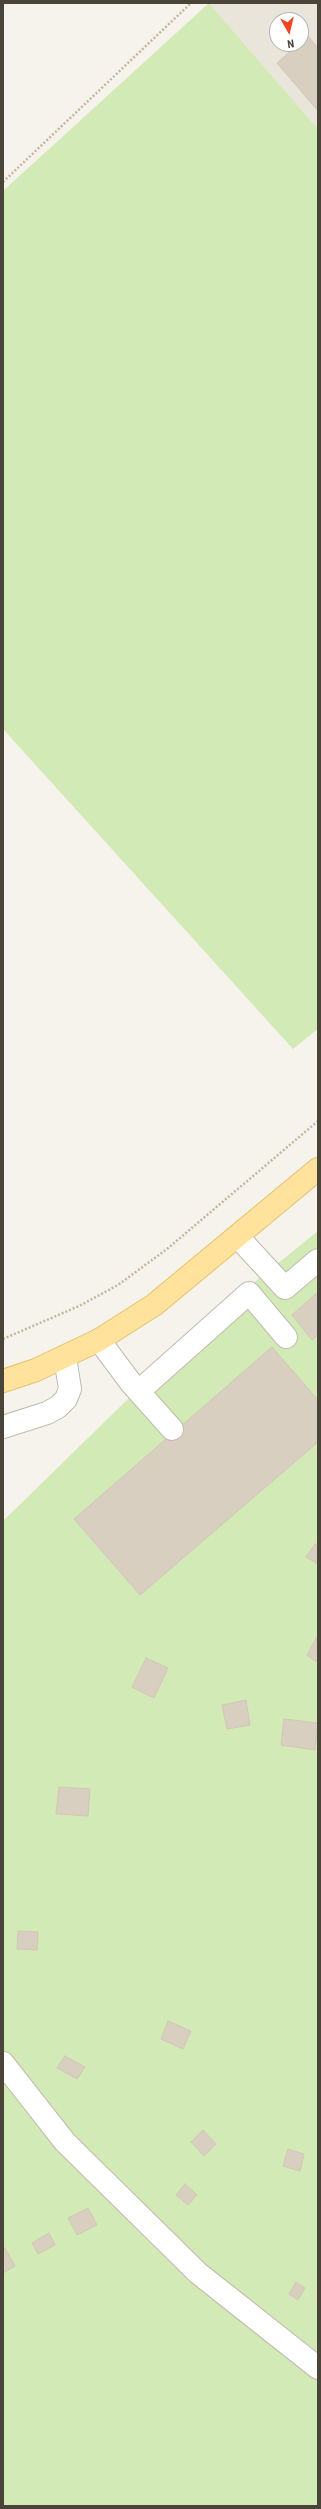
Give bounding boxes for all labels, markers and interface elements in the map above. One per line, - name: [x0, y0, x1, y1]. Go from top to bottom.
- north arrow: [269, 12, 309, 52]
- text: N: [286, 36, 295, 50]

